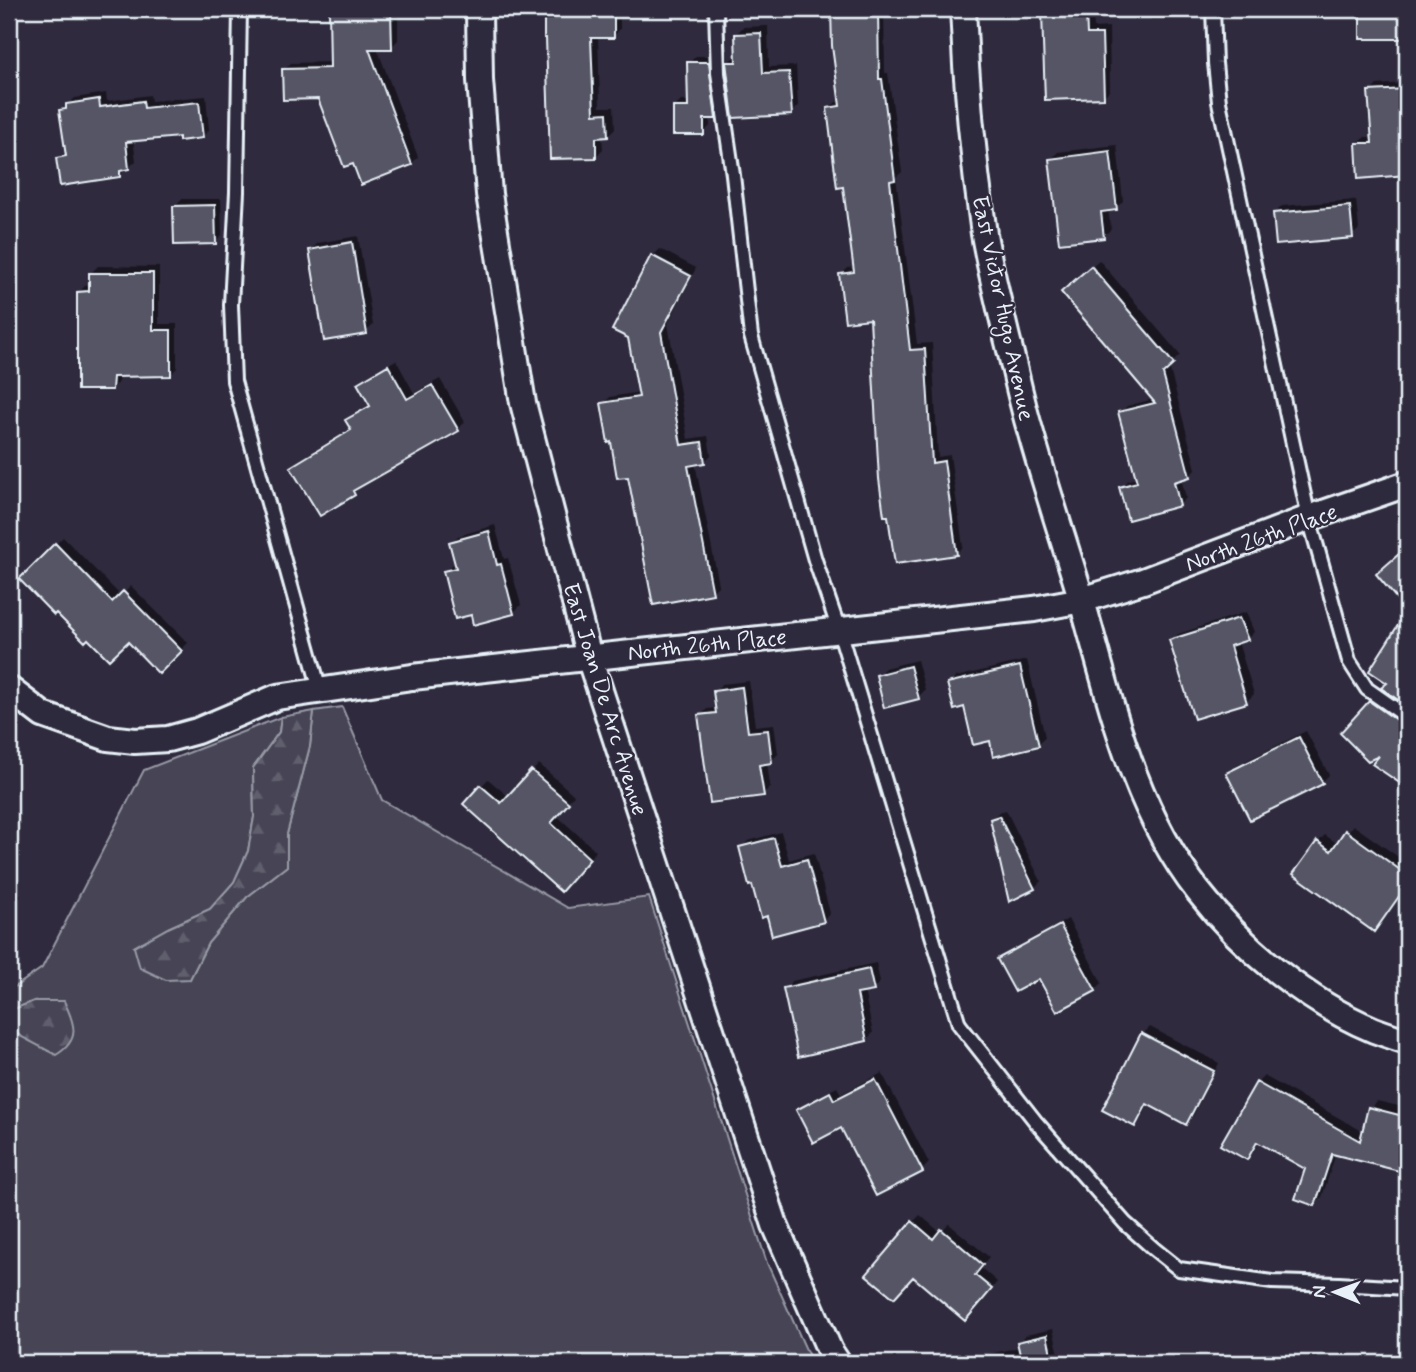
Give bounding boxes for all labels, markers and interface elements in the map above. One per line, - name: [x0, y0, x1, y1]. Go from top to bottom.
- street label: East Victor Hugo Avenue: [962, 193, 1041, 424]
- street label: North 26th Place: [1181, 497, 1342, 580]
- street label: East Joan De Arc Avenue: [554, 580, 654, 820]
- street label: North 26th Place: [626, 623, 788, 669]
- north arrow: [1300, 1256, 1370, 1326]
- text: N: [1307, 1285, 1332, 1298]

